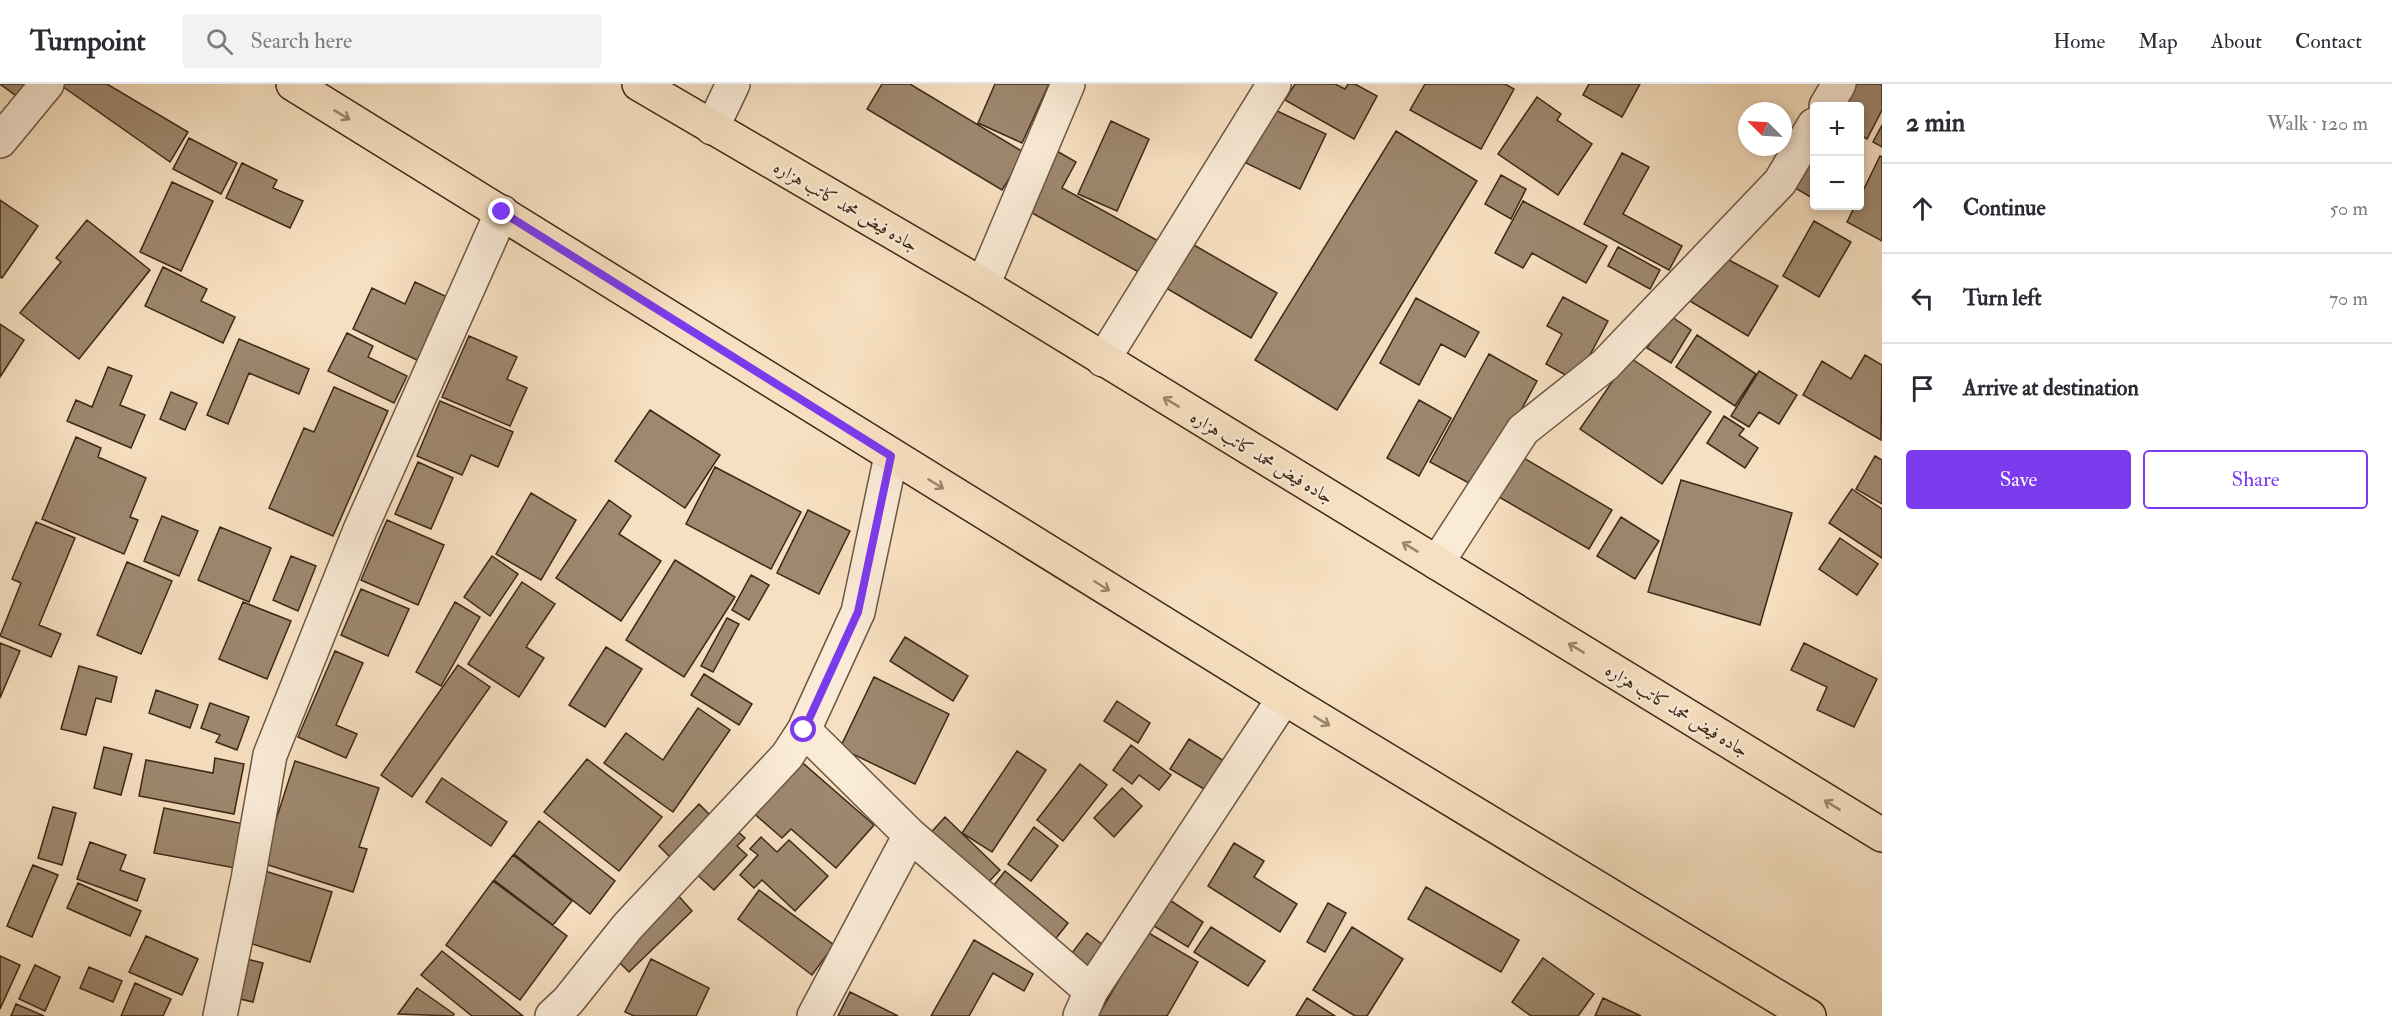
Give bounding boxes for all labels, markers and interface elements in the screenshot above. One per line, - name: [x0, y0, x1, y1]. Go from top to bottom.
- search box: [182, 14, 602, 68]
- text: Turnpoint: [30, 24, 146, 59]
- icon: search: [203, 25, 236, 58]
- text: Search here: [251, 27, 352, 55]
- text: Home: [2053, 28, 2105, 55]
- text: Map: [2138, 28, 2178, 55]
- text: About: [2211, 28, 2262, 55]
- text: Contact: [2295, 28, 2362, 55]
- north arrow: [1738, 102, 1792, 156]
- map controls: [1810, 102, 1864, 210]
- button: +: [1810, 102, 1864, 156]
- text: 2 min: [1906, 107, 1965, 139]
- one-way arrow: [333, 109, 350, 121]
- text: Walk · 120 m: [2267, 111, 2368, 136]
- street label: جاده فیض محمد کاتب هزاره: [769, 156, 922, 257]
- button: −: [1810, 156, 1864, 210]
- icon: ahead: [1906, 192, 1939, 225]
- text: Continue: [1963, 194, 2046, 222]
- text: 50 m: [2329, 196, 2368, 221]
- route end: [488, 198, 514, 224]
- icon: left: [1906, 282, 1939, 315]
- text: Turn left: [1963, 284, 2042, 312]
- text: 70 m: [2329, 286, 2368, 311]
- icon: arrive: [1906, 372, 1939, 405]
- text: Arrive at destination: [1963, 374, 2139, 402]
- one-way arrow: [1163, 395, 1180, 407]
- street label: جاده فیض محمد کاتب هزاره: [1186, 406, 1338, 509]
- button: Save: [1906, 450, 2131, 509]
- button: Share: [2143, 450, 2368, 509]
- one-way arrow: [927, 478, 944, 490]
- one-way arrow: [1402, 540, 1419, 552]
- one-way arrow: [1093, 581, 1110, 593]
- one-way arrow: [1568, 642, 1585, 654]
- street label: جاده فیض محمد کاتب هزاره: [1601, 659, 1753, 762]
- route start: [790, 716, 816, 742]
- one-way arrow: [1313, 716, 1330, 728]
- one-way arrow: [1824, 798, 1841, 810]

